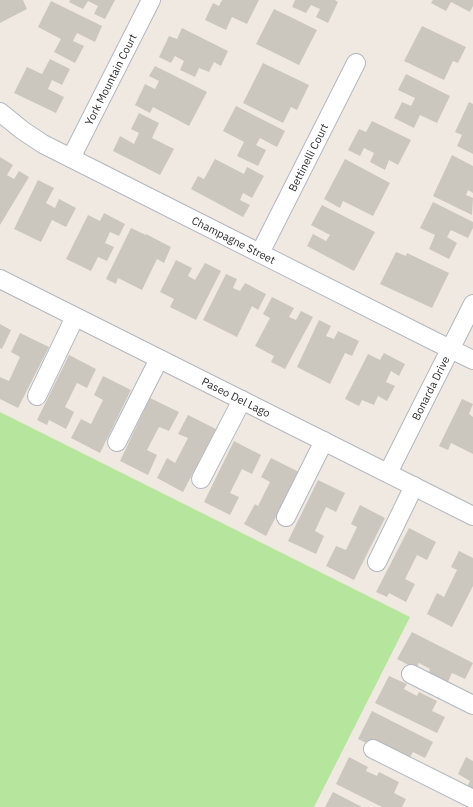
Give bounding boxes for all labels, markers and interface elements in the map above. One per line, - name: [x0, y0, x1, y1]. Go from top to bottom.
- street label: York Mountain Court: [82, 31, 140, 128]
- street label: Bettinelli Court: [285, 121, 331, 194]
- street label: Champagne Street: [189, 213, 278, 267]
- street label: Bonarda Drive: [409, 354, 453, 423]
- street label: Paseo Del Lago: [199, 374, 273, 420]

